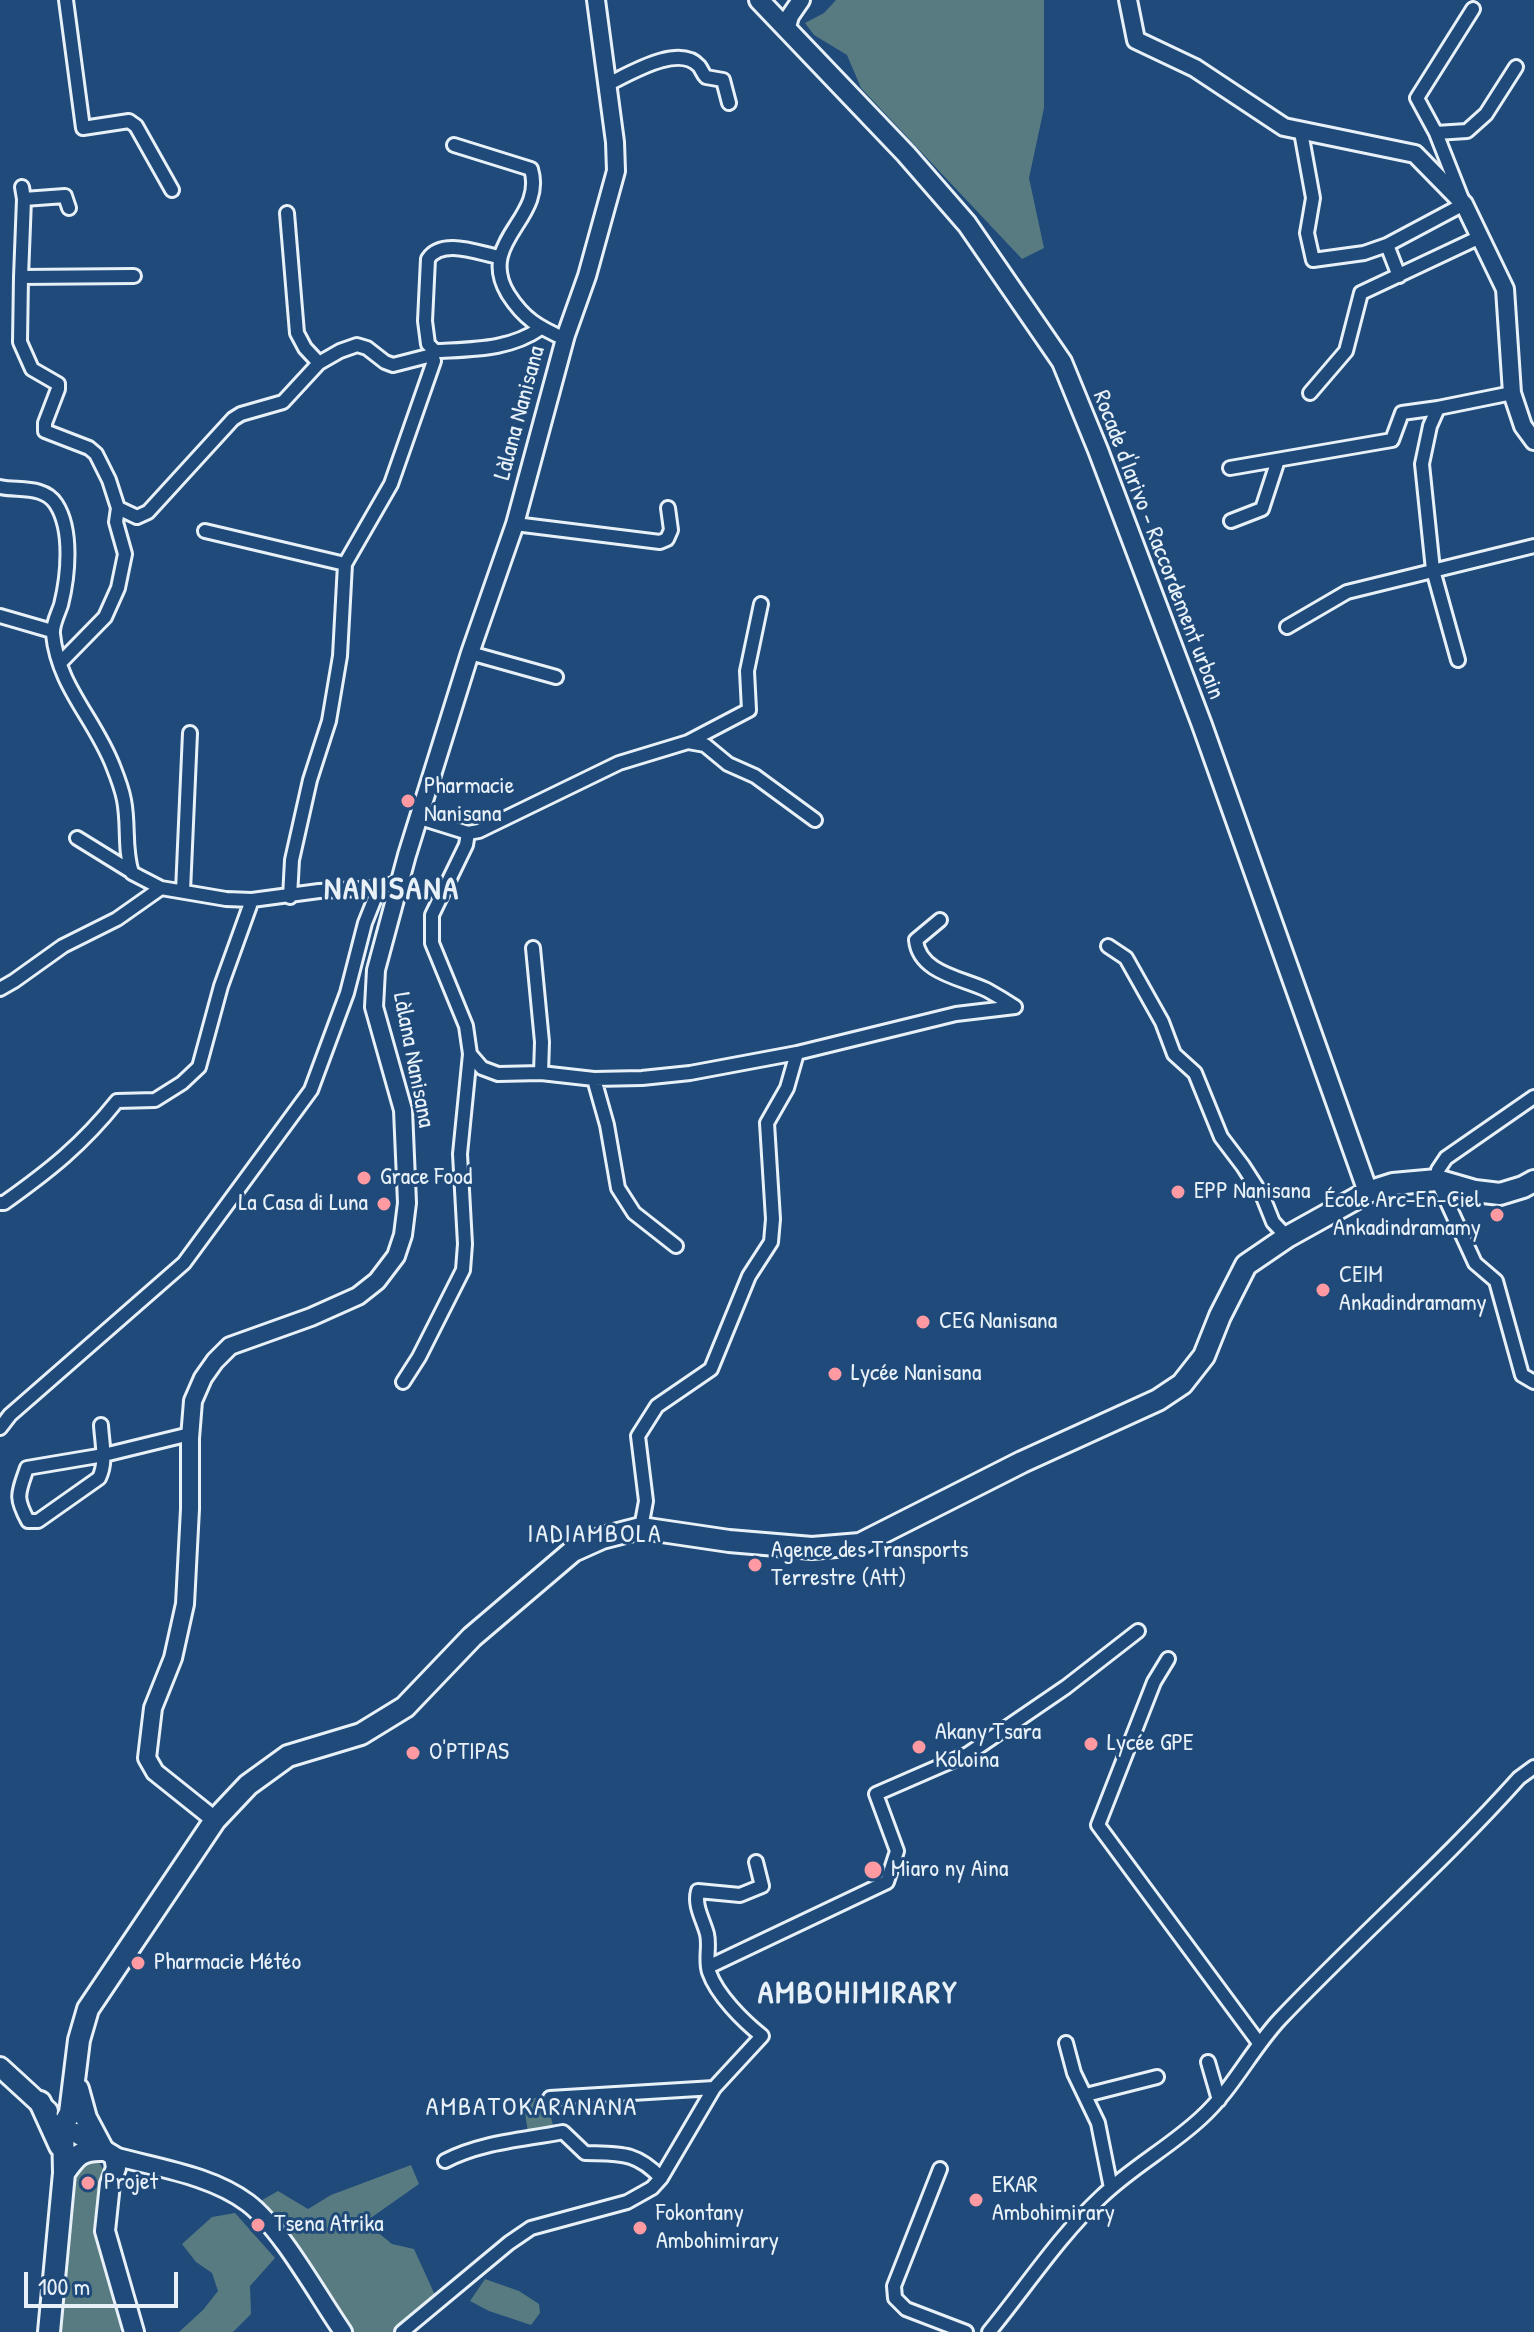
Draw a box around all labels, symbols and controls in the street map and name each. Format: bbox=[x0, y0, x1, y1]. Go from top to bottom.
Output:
street label: Làlana Nanisana bbox=[488, 343, 552, 483]
street label: Rocade d'Iarivo - Raccordement urbain bbox=[1086, 387, 1230, 703]
place label: Pharmacie Nanisana bbox=[424, 773, 514, 829]
marker: Pharmacie Nanisana bbox=[399, 792, 417, 810]
district label: NANISANA bbox=[324, 871, 460, 909]
street label: Làlana Nanisana bbox=[386, 990, 440, 1130]
place label: Grace Food bbox=[380, 1164, 472, 1192]
marker: Grace Food bbox=[355, 1169, 373, 1187]
place label: EPP Nanisana bbox=[1194, 1178, 1311, 1206]
marker: EPP Nanisana bbox=[1169, 1183, 1187, 1201]
place label: École Arc-En-Ciel Ankadindramamy bbox=[1324, 1187, 1481, 1243]
place label: La Casa di Luna bbox=[238, 1190, 368, 1218]
marker: La Casa di Luna bbox=[375, 1195, 393, 1213]
marker: École Arc-En-Ciel Ankadindramamy bbox=[1488, 1206, 1506, 1224]
place label: CEIM Ankadindramamy bbox=[1339, 1262, 1487, 1318]
marker: CEIM Ankadindramamy bbox=[1314, 1281, 1332, 1299]
place label: CEG Nanisana bbox=[939, 1308, 1057, 1336]
marker: CEG Nanisana bbox=[914, 1313, 932, 1331]
place label: Lycée Nanisana bbox=[851, 1360, 981, 1388]
marker: Lycée Nanisana bbox=[826, 1365, 844, 1383]
district label: IADIAMBOLA bbox=[527, 1519, 663, 1551]
place label: Agence des Transports Terrestre (Att) bbox=[771, 1537, 968, 1593]
marker: Agence des Transports Terrestre (Att) bbox=[746, 1556, 764, 1574]
place label: Akany Tsara Koloina bbox=[935, 1719, 1041, 1775]
place label: Lycée GPE bbox=[1107, 1730, 1194, 1758]
marker: Lycée GPE bbox=[1082, 1735, 1100, 1753]
marker: Akany Tsara Koloina bbox=[910, 1738, 928, 1756]
place label: O'PTIPAS bbox=[429, 1739, 509, 1767]
marker: O'PTIPAS bbox=[404, 1744, 422, 1762]
place label: Miaro ny Aina bbox=[891, 1856, 1008, 1884]
marker: Miaro ny Aina bbox=[862, 1859, 884, 1881]
place label: Pharmacie Météo bbox=[154, 1949, 301, 1977]
marker: Pharmacie Météo bbox=[129, 1954, 147, 1972]
district label: AMBOHIMIRARY bbox=[758, 1975, 958, 2013]
district label: AMBATOKARANANA bbox=[426, 2092, 638, 2124]
place label: Projet bbox=[104, 2169, 158, 2197]
place label: EKAR Ambohimirary bbox=[992, 2172, 1115, 2228]
marker: Projet bbox=[79, 2174, 97, 2192]
marker: EKAR Ambohimirary bbox=[967, 2191, 985, 2209]
place label: Fokontany Ambohimirary bbox=[656, 2200, 779, 2256]
place label: Tsena Atrika bbox=[274, 2211, 384, 2239]
marker: Tsena Atrika bbox=[249, 2216, 267, 2234]
marker: Fokontany Ambohimirary bbox=[631, 2219, 649, 2237]
scale bar bbox=[28, 2256, 182, 2306]
text: 100 m bbox=[38, 2270, 90, 2302]

